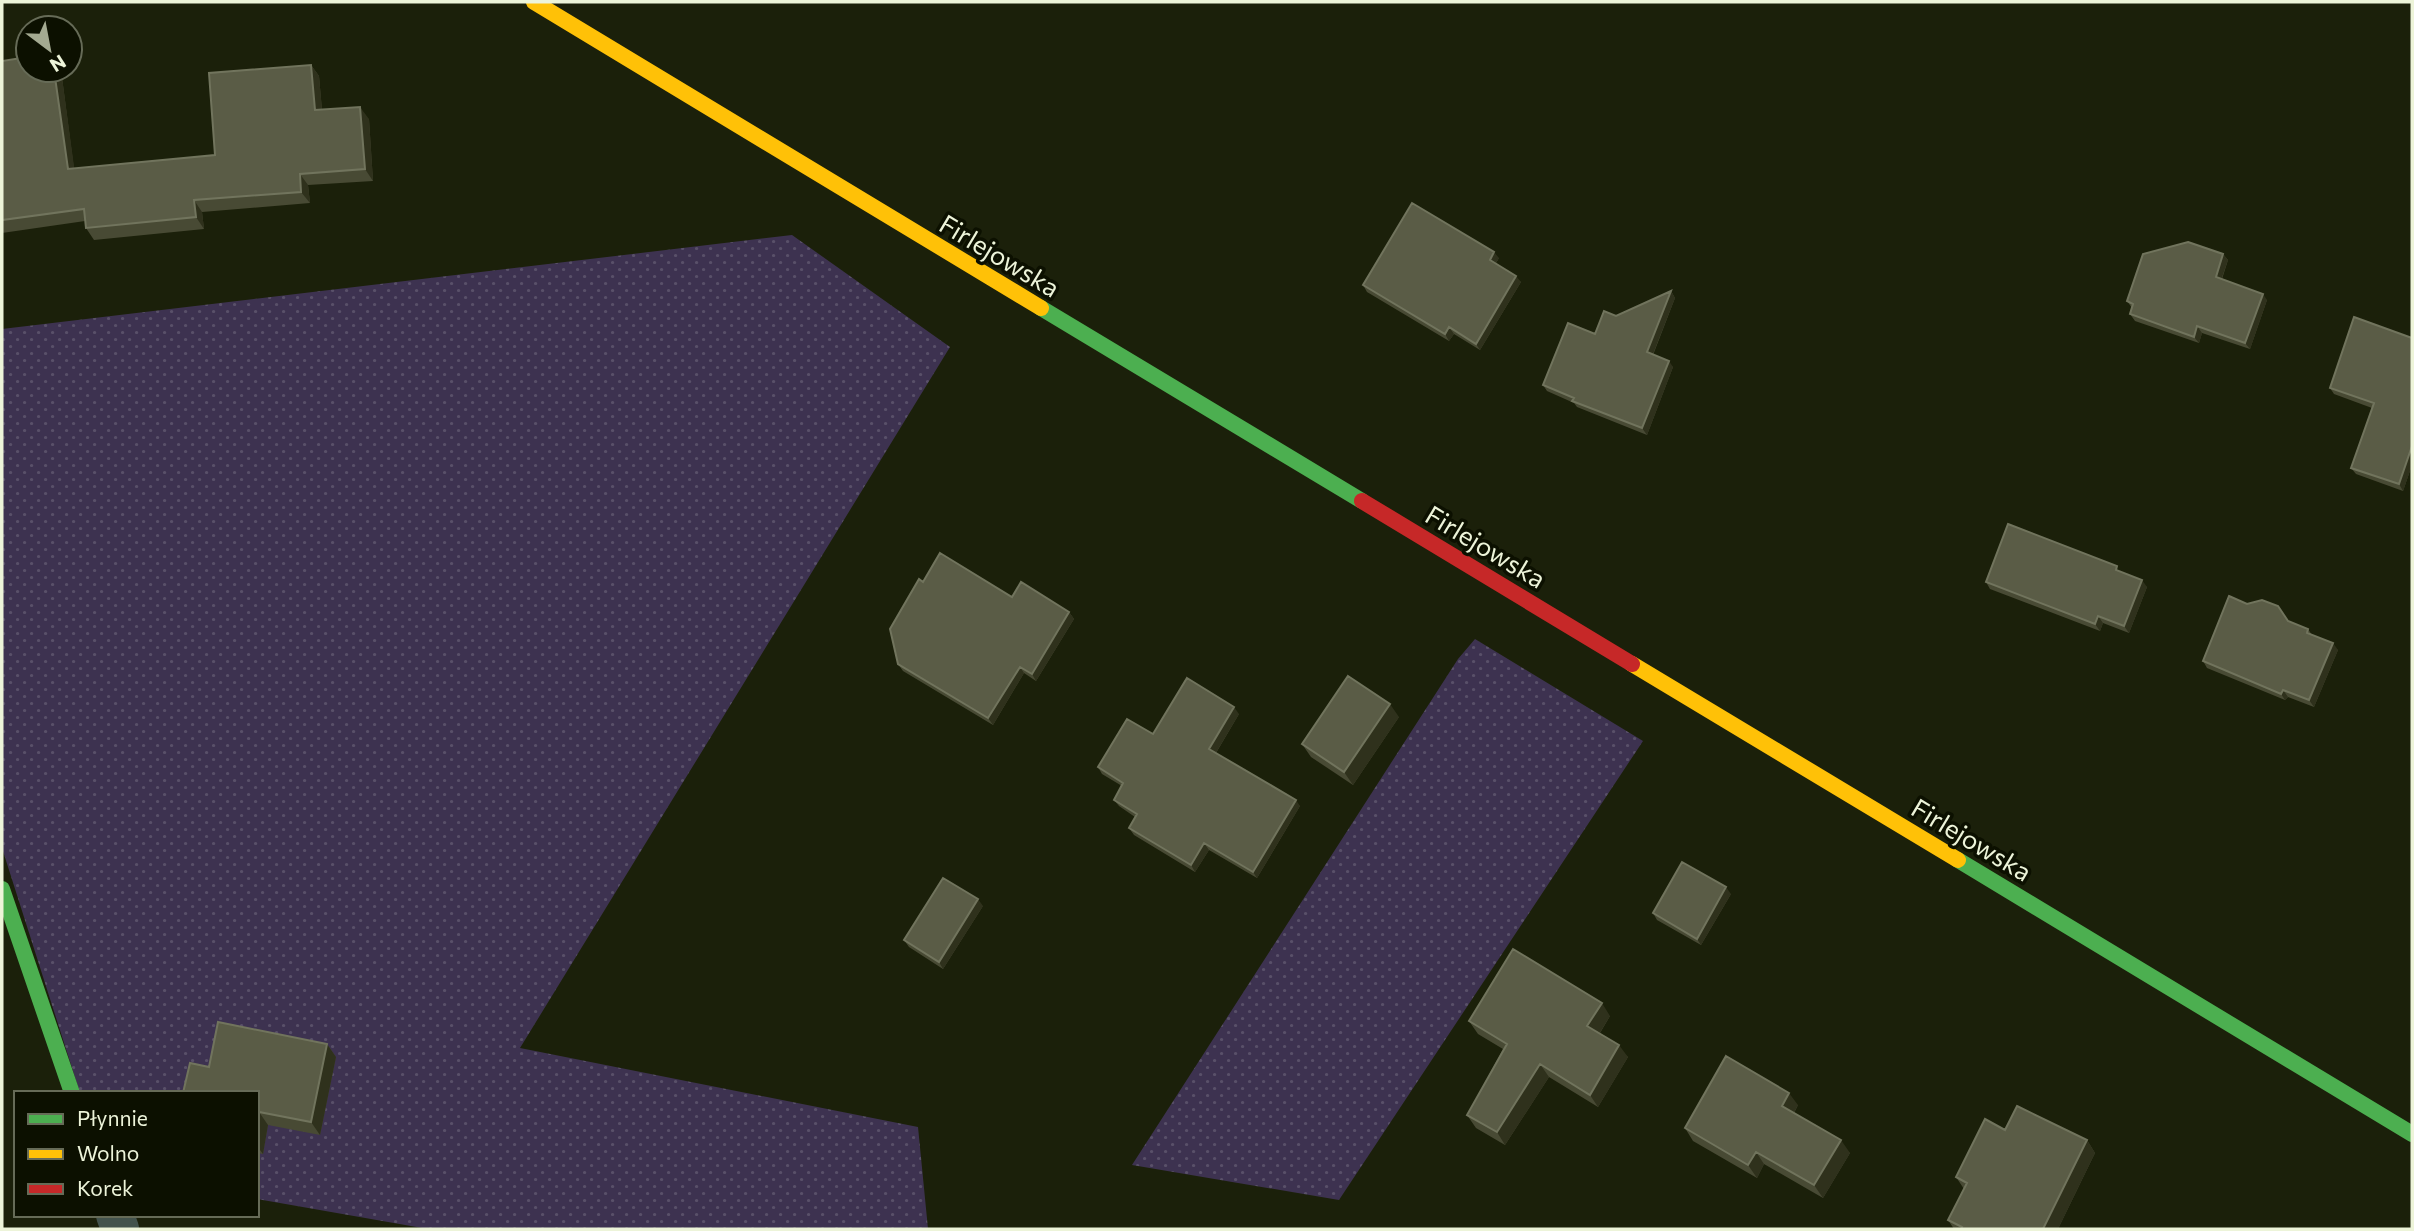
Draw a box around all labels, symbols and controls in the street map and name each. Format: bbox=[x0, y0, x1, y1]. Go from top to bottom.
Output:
north arrow bbox=[14, 14, 84, 84]
text: N bbox=[46, 50, 70, 77]
street label: Firlejowska bbox=[934, 207, 1066, 303]
street label: Firlejowska bbox=[1420, 498, 1552, 594]
street label: Firlejowska bbox=[1906, 791, 2038, 887]
legend bbox=[14, 1091, 259, 1217]
text: Płynnie bbox=[77, 1105, 148, 1130]
text: Wolno bbox=[77, 1140, 139, 1165]
text: Korek bbox=[77, 1175, 133, 1200]

